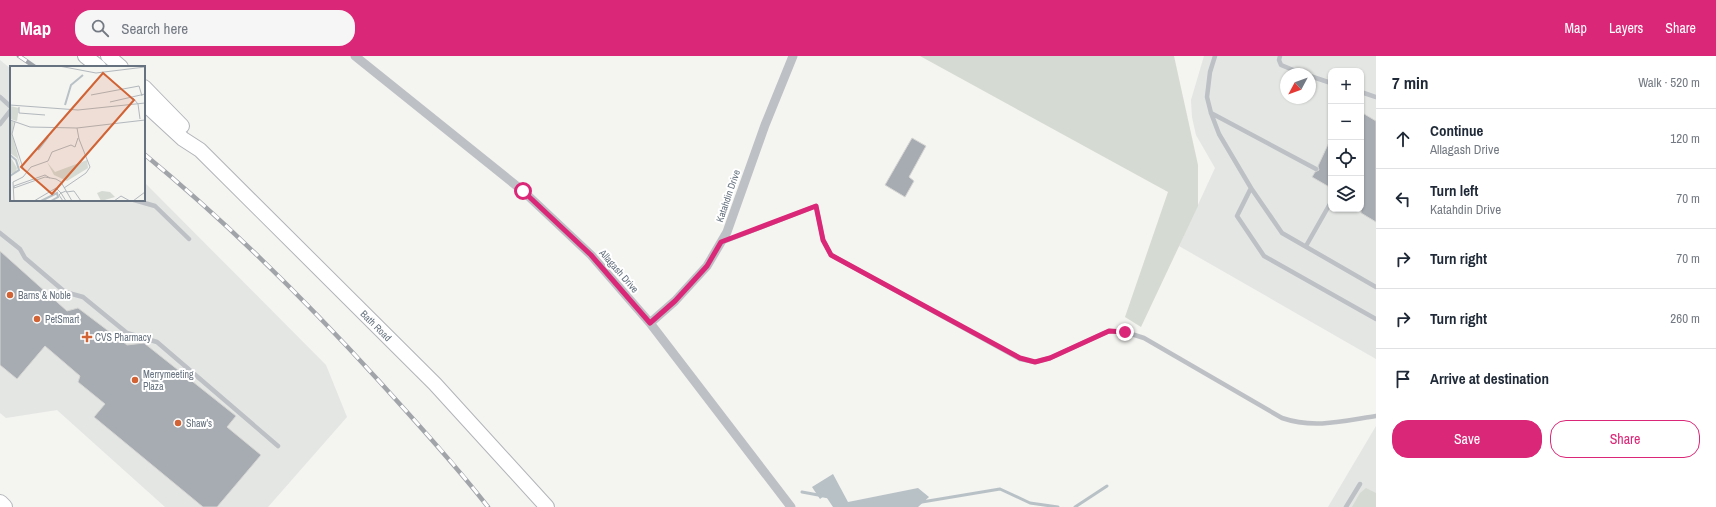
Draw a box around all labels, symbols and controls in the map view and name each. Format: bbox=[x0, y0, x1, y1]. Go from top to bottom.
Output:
search box bbox=[75, 10, 355, 46]
text: Map bbox=[20, 15, 51, 41]
icon: search bbox=[89, 17, 111, 39]
text: Search here bbox=[121, 18, 188, 39]
text: Map bbox=[1565, 19, 1587, 37]
text: Layers bbox=[1609, 19, 1643, 37]
text: Share bbox=[1665, 19, 1696, 37]
inset map bbox=[10, 66, 145, 201]
north arrow bbox=[1280, 68, 1316, 104]
map controls bbox=[1328, 68, 1364, 212]
button: + bbox=[1328, 68, 1364, 104]
text: 7 min bbox=[1392, 71, 1428, 94]
text: Walk · 520 m bbox=[1638, 74, 1700, 91]
button: − bbox=[1328, 104, 1364, 140]
text: Continue bbox=[1430, 120, 1483, 141]
icon: ahead bbox=[1392, 128, 1414, 150]
text: 120 m bbox=[1670, 130, 1700, 147]
button: locate bbox=[1328, 140, 1364, 176]
text: Allagash Drive bbox=[1430, 141, 1499, 158]
street label: Katahdin Drive bbox=[713, 168, 743, 224]
button: layers bbox=[1328, 176, 1364, 212]
text: Turn left bbox=[1430, 180, 1478, 201]
route start bbox=[514, 182, 532, 200]
icon: left bbox=[1392, 188, 1414, 210]
text: 70 m bbox=[1676, 190, 1700, 207]
text: Katahdin Drive bbox=[1430, 201, 1501, 218]
street label: Allagash Drive bbox=[596, 246, 642, 296]
icon: right bbox=[1392, 248, 1414, 270]
text: Turn right bbox=[1430, 248, 1487, 269]
text: 70 m bbox=[1676, 250, 1700, 267]
place label: Barns & Noble bbox=[18, 289, 71, 302]
marker: Barns & Noble bbox=[5, 290, 15, 300]
street label: Bath Road bbox=[358, 307, 395, 344]
icon: right bbox=[1392, 308, 1414, 330]
text: Turn right bbox=[1430, 308, 1487, 329]
text: 260 m bbox=[1670, 310, 1700, 327]
place label: PetSmart bbox=[45, 313, 80, 326]
marker: PetSmart bbox=[32, 314, 42, 324]
route end bbox=[1116, 323, 1134, 341]
place label: CVS Pharmacy bbox=[95, 331, 152, 344]
marker: CVS Pharmacy bbox=[82, 332, 92, 342]
place label: Merrymeeting Plaza bbox=[143, 368, 194, 393]
icon: arrive bbox=[1392, 368, 1414, 390]
text: Arrive at destination bbox=[1430, 368, 1549, 389]
marker: Merrymeeting Plaza bbox=[130, 375, 140, 385]
place label: Shaw's bbox=[186, 417, 212, 430]
marker: Shaw's bbox=[173, 418, 183, 428]
button: Save bbox=[1392, 420, 1542, 458]
button: Share bbox=[1550, 420, 1700, 458]

